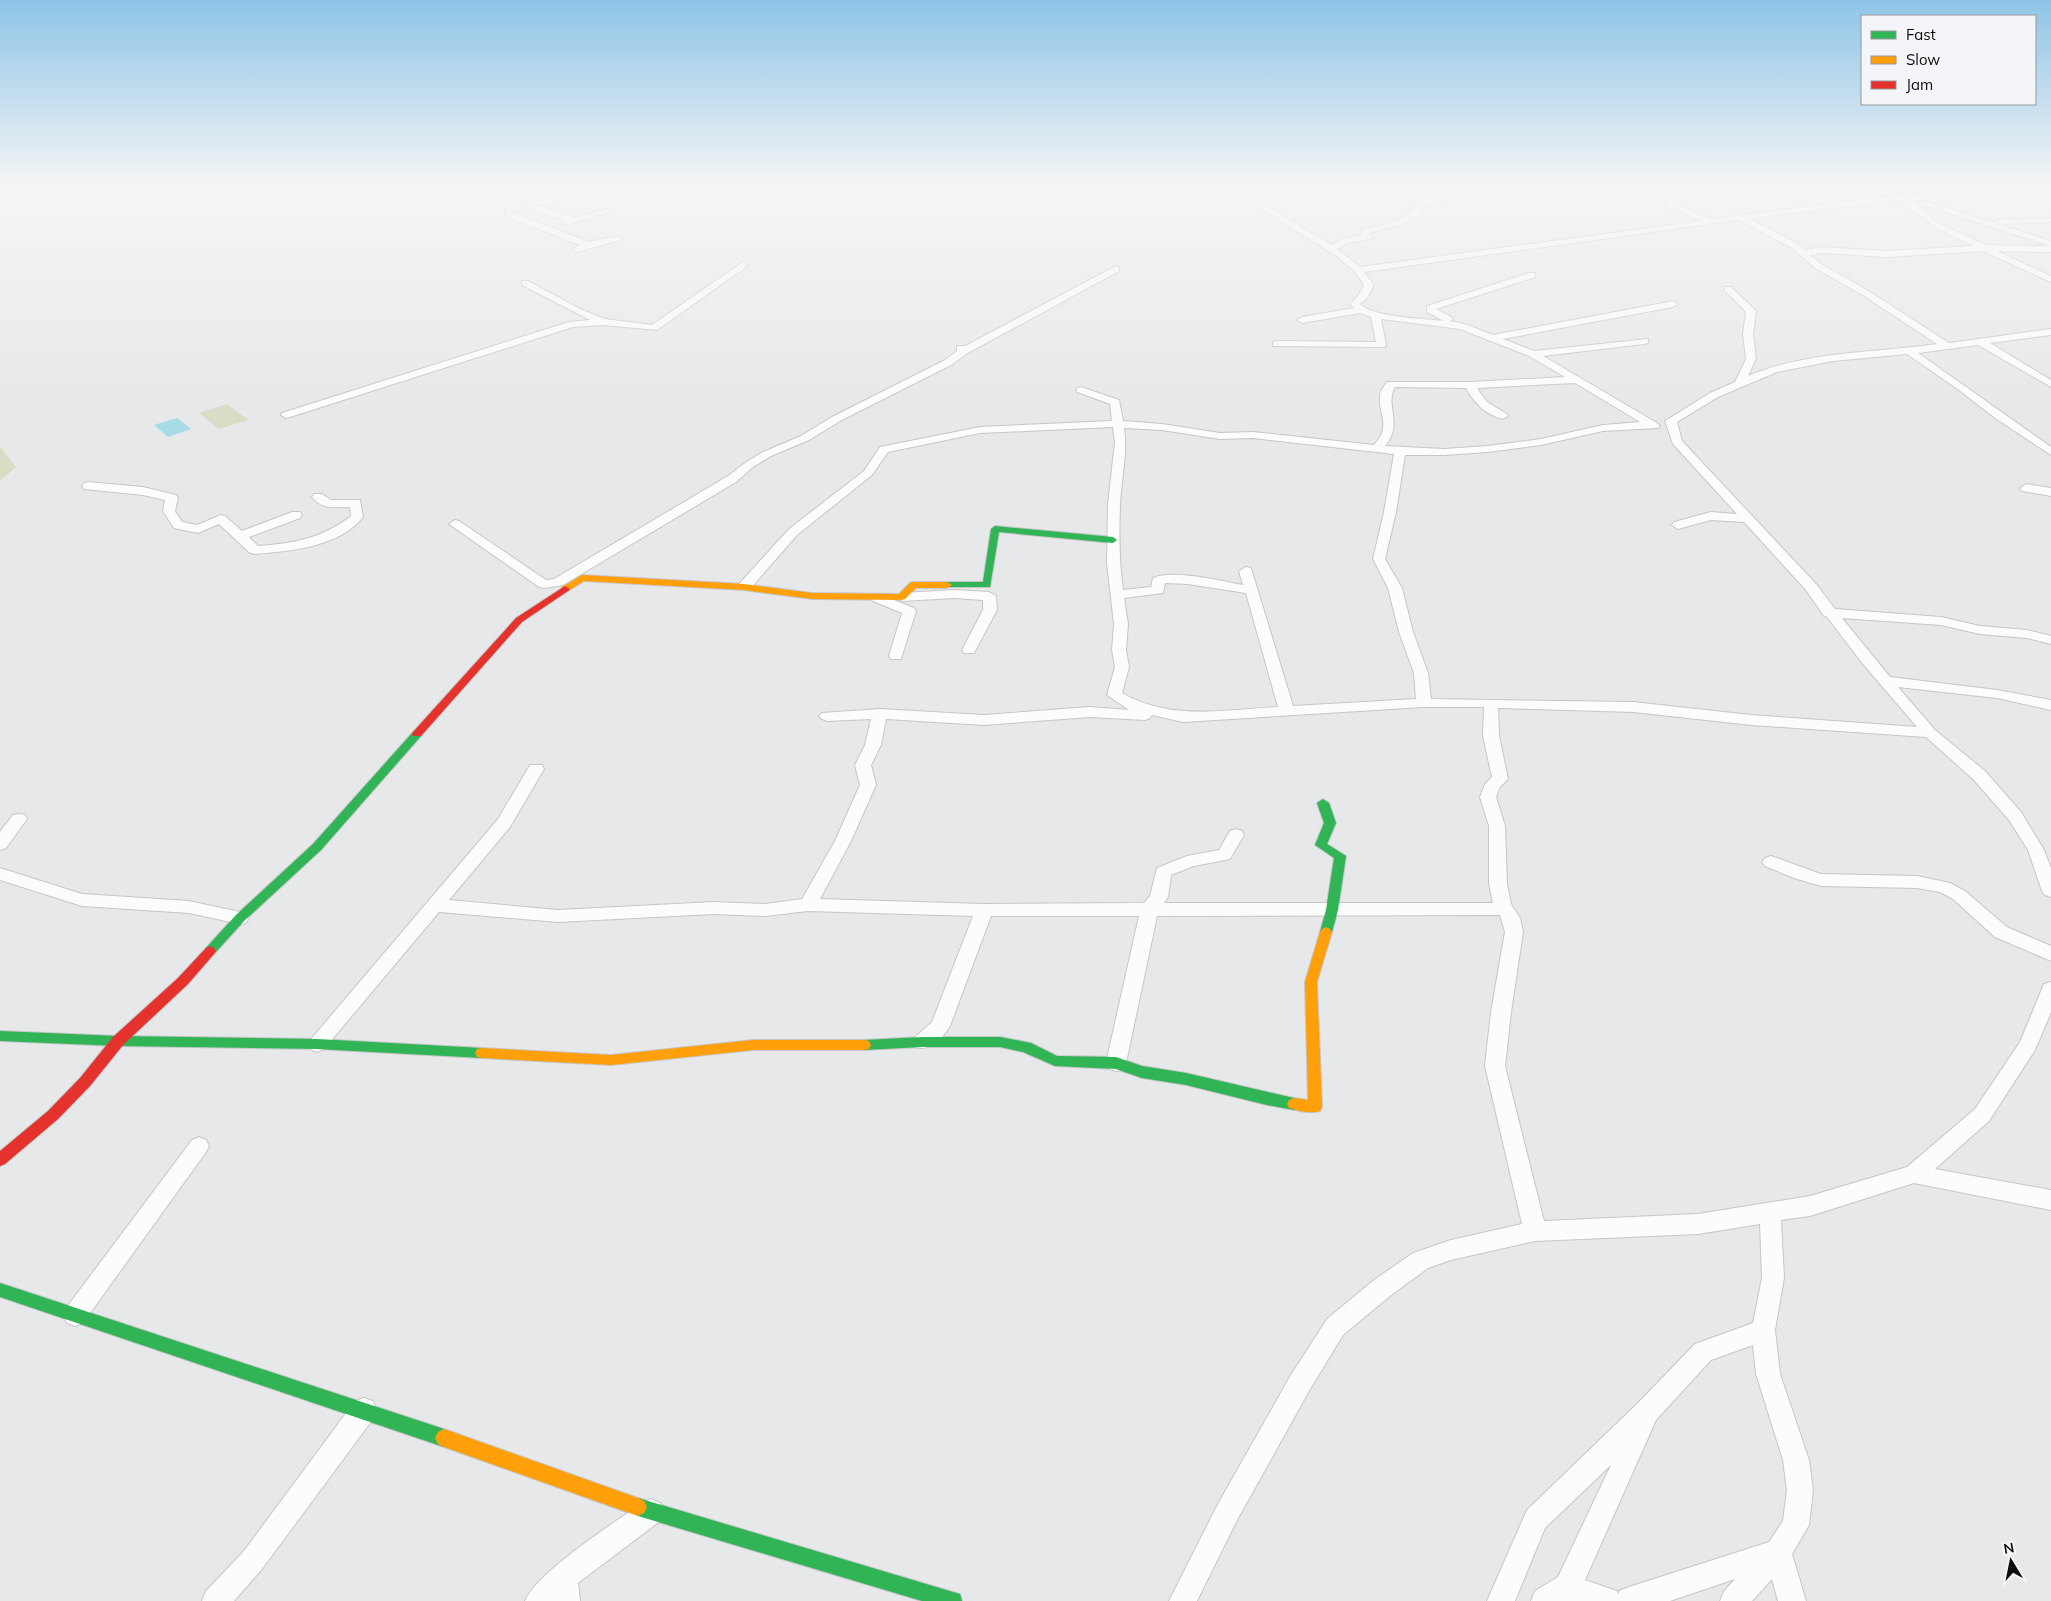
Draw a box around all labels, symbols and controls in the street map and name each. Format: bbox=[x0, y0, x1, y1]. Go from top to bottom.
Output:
legend bbox=[1861, 15, 2036, 105]
text: Fast bbox=[1906, 25, 1936, 44]
text: Slow bbox=[1906, 50, 1940, 69]
text: Jam bbox=[1906, 75, 1933, 94]
north arrow bbox=[1986, 1536, 2036, 1586]
text: N bbox=[2002, 1538, 2016, 1558]

